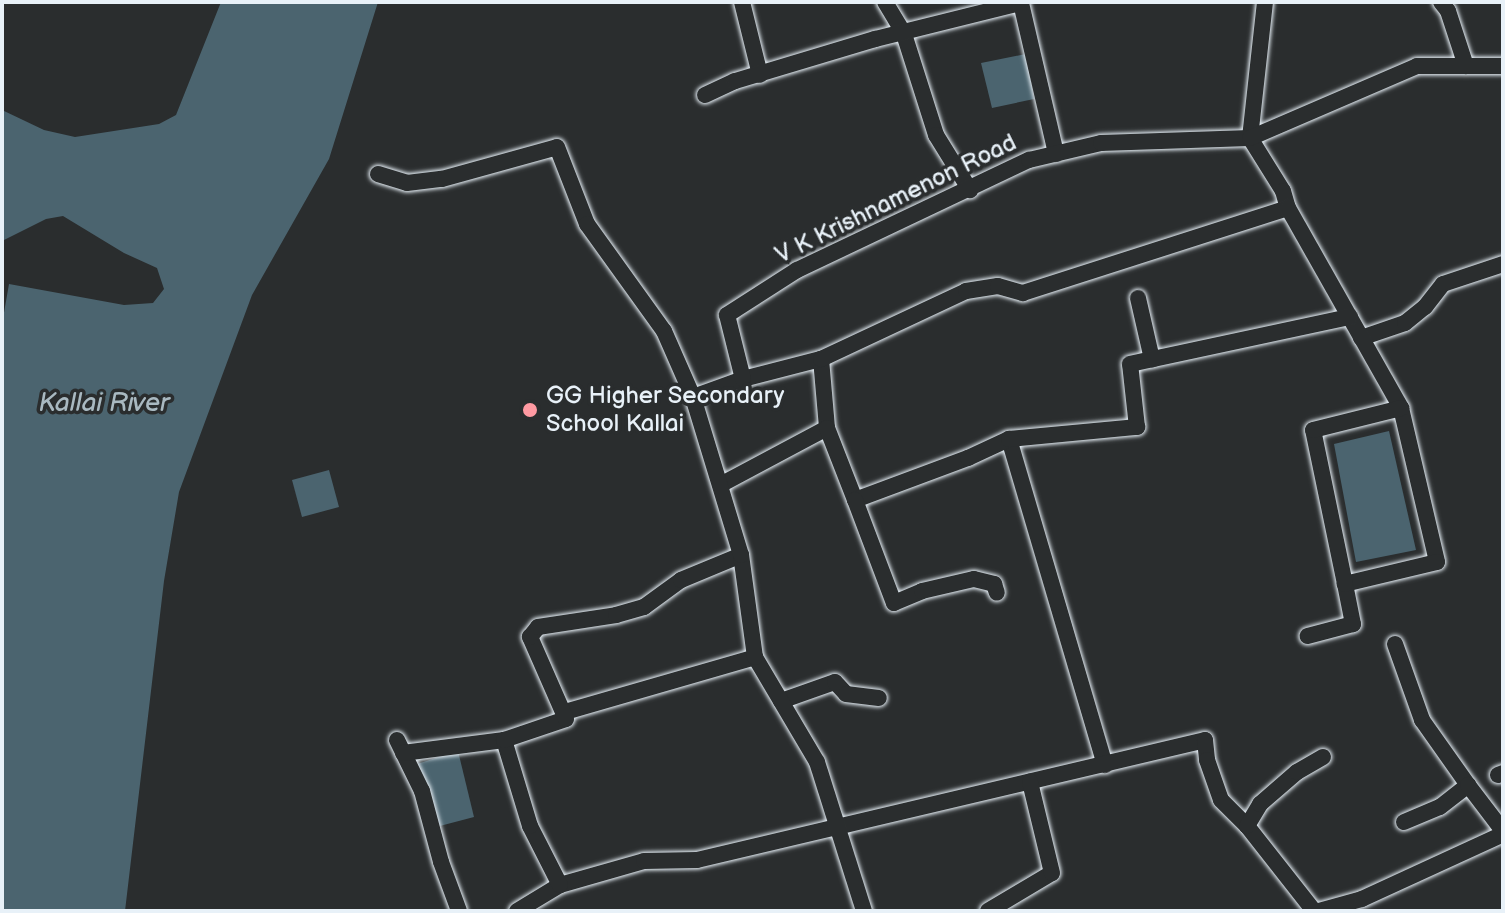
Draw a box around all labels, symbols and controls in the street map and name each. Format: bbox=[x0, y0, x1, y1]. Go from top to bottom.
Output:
street label: V K Krishnamenon Road bbox=[771, 128, 1021, 270]
place label: GG Higher Secondary School Kallai bbox=[546, 382, 785, 438]
water label: Kallai River bbox=[39, 388, 169, 420]
marker: GG Higher Secondary School Kallai bbox=[521, 401, 539, 419]

